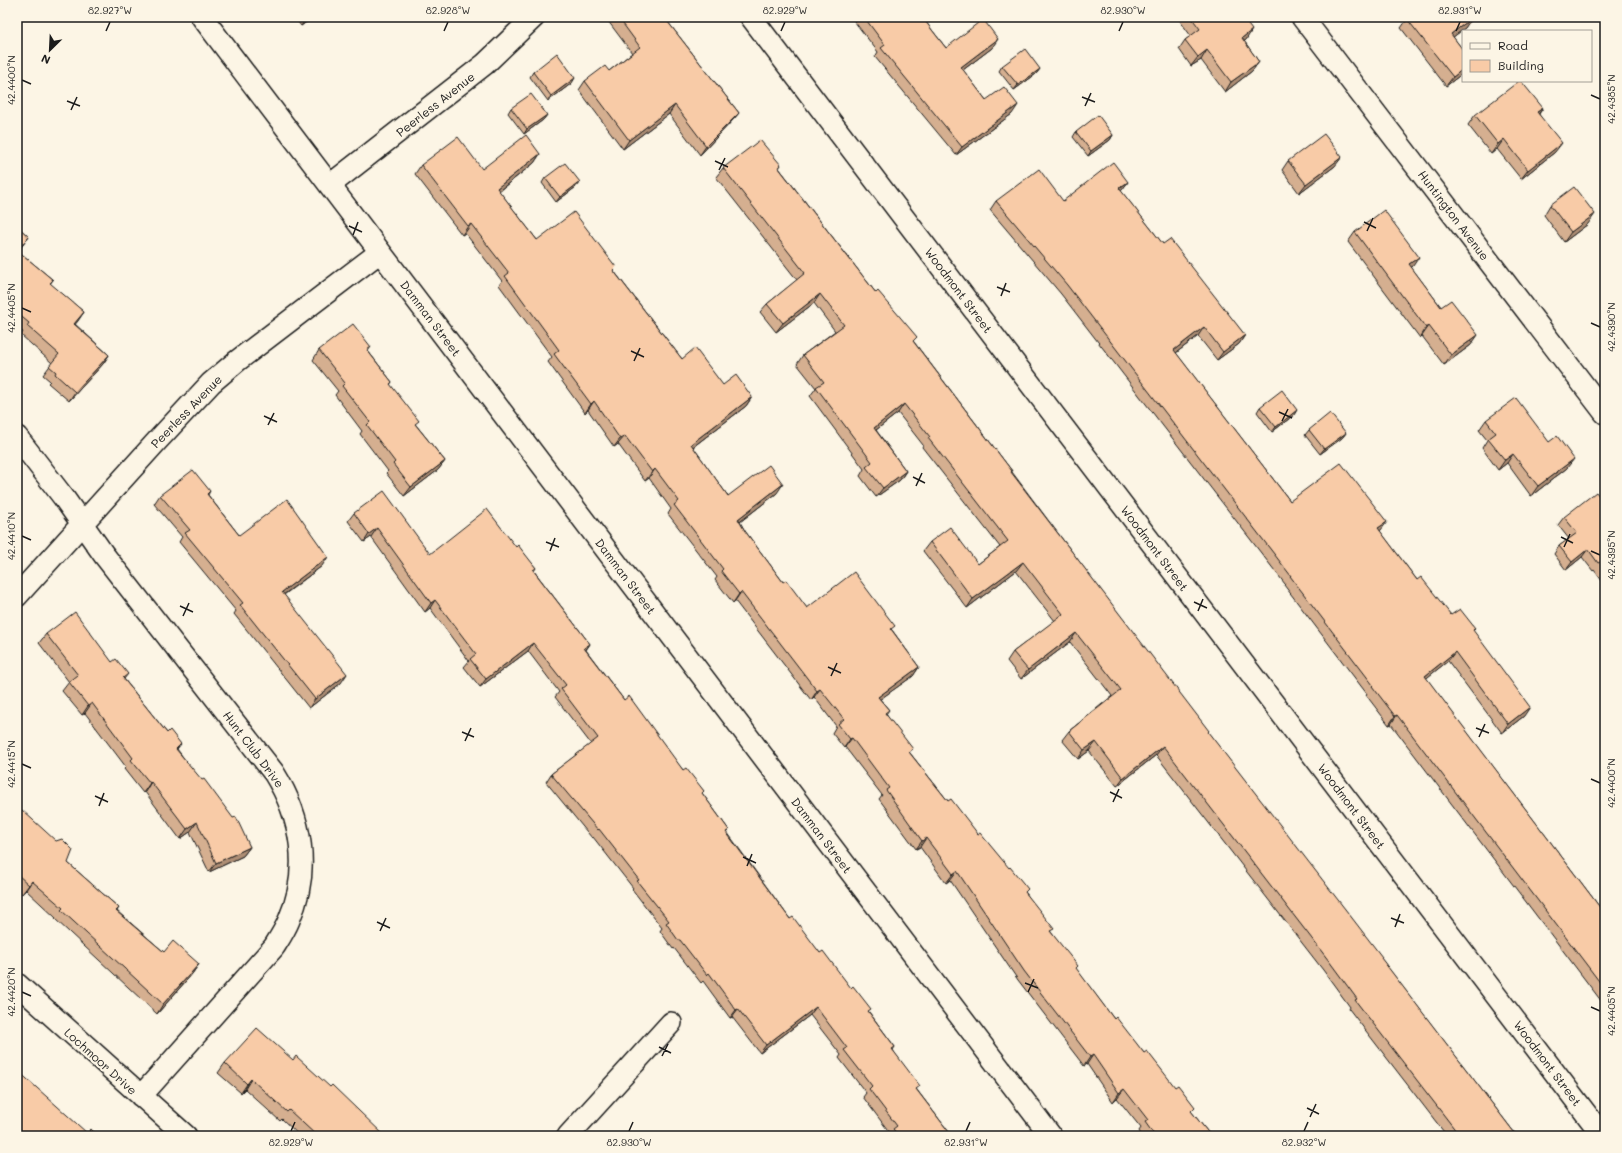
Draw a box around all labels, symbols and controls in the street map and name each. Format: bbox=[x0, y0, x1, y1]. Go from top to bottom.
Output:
text: 82.927°W bbox=[88, 3, 132, 17]
text: 82.928°W bbox=[426, 3, 471, 17]
text: 82.929°W bbox=[763, 3, 808, 17]
text: 82.930°W bbox=[1100, 3, 1146, 17]
text: 82.931°W bbox=[1438, 3, 1482, 17]
north arrow bbox=[30, 30, 70, 70]
legend bbox=[1462, 30, 1592, 82]
text: Road bbox=[1498, 37, 1528, 53]
text: N bbox=[39, 51, 53, 68]
text: 42.4400°N bbox=[4, 55, 18, 105]
text: Building bbox=[1498, 57, 1544, 73]
street label: Peerless Avenue bbox=[392, 68, 478, 140]
text: 42.4385°N bbox=[1604, 74, 1618, 124]
street label: Huntington Avenue bbox=[1415, 167, 1493, 263]
street label: Woodmont Street bbox=[922, 244, 996, 336]
street label: Damman Street bbox=[397, 277, 465, 359]
text: 42.4405°N bbox=[4, 283, 18, 333]
text: 42.4390°N bbox=[1604, 302, 1618, 352]
street label: Peerless Avenue bbox=[147, 371, 225, 451]
street label: Woodmont Street bbox=[1118, 502, 1192, 594]
text: 42.4410°N bbox=[4, 512, 18, 560]
text: 42.4395°N bbox=[1604, 530, 1618, 580]
street label: Damman Street bbox=[592, 535, 660, 617]
street label: Hunt Club Drive bbox=[220, 707, 288, 791]
text: 42.4415°N bbox=[4, 740, 18, 788]
text: 42.4400°N bbox=[1604, 758, 1618, 808]
street label: Woodmont Street bbox=[1315, 760, 1389, 852]
street label: Damman Street bbox=[788, 794, 856, 876]
text: 42.4420°N bbox=[4, 967, 18, 1017]
text: 42.4405°N bbox=[1604, 986, 1618, 1036]
street label: Woodmont Street bbox=[1511, 1017, 1585, 1109]
street label: Lochmoor Drive bbox=[61, 1024, 141, 1098]
text: 82.929°W bbox=[269, 1135, 314, 1149]
text: 82.930°W bbox=[606, 1135, 652, 1149]
text: 82.931°W bbox=[944, 1135, 988, 1149]
text: 82.932°W bbox=[1282, 1135, 1326, 1149]

